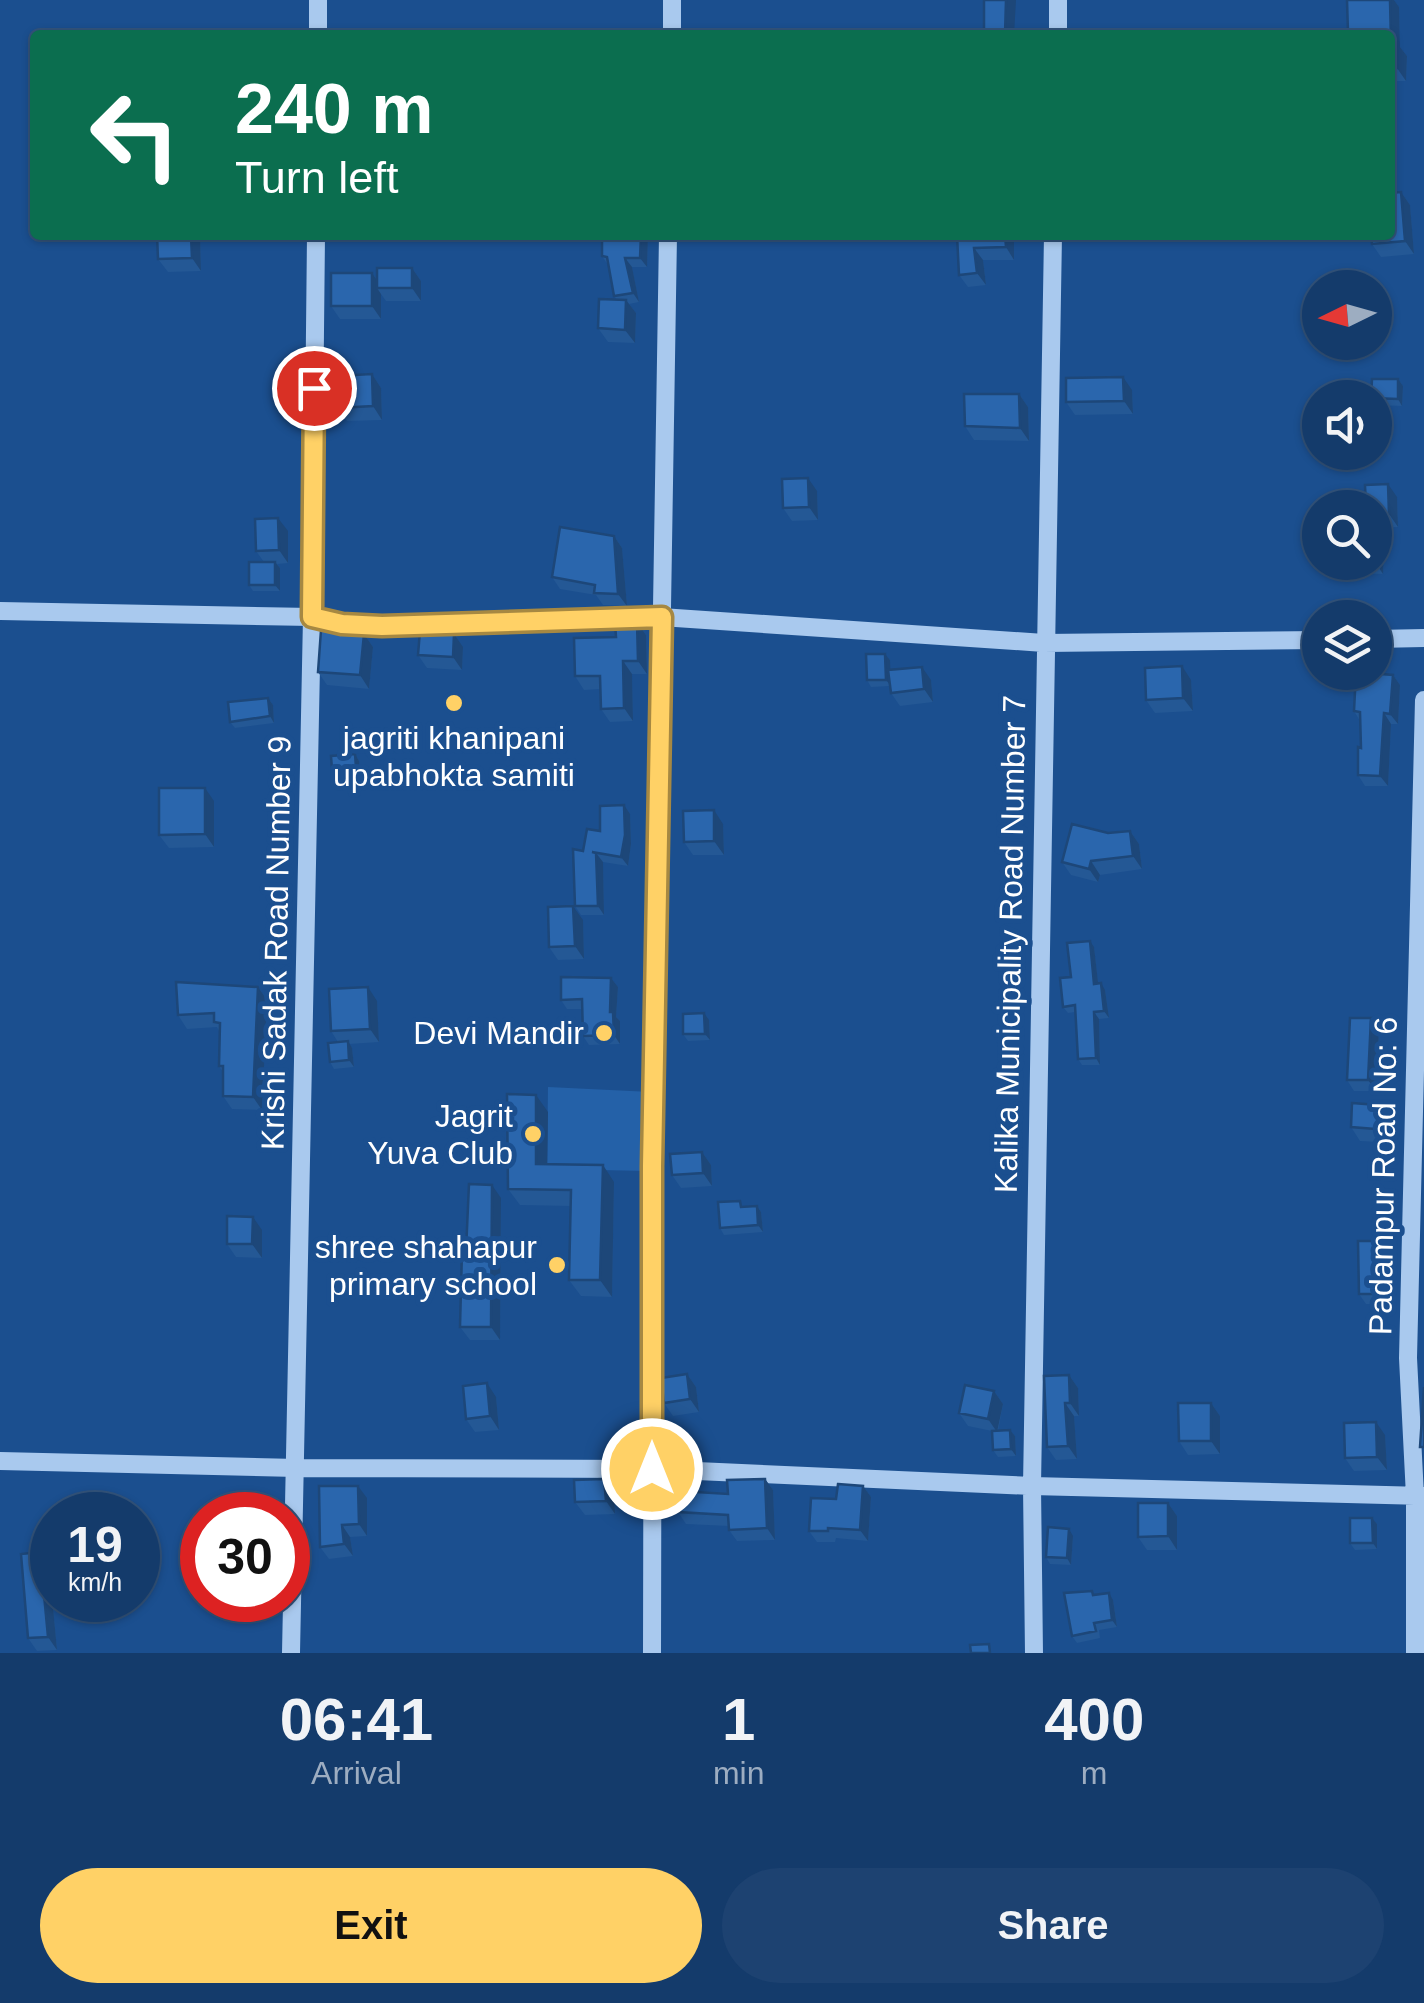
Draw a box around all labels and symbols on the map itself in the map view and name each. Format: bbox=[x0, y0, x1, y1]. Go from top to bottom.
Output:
north arrow bbox=[1302, 270, 1392, 360]
pin bbox=[272, 346, 357, 431]
marker: jagriti khanipani upabhokta samiti bbox=[443, 692, 465, 714]
street label: Kalika Municipality Road Number 7 bbox=[988, 695, 1032, 1193]
place label: jagriti khanipani upabhokta samiti bbox=[333, 720, 575, 793]
street label: Krishi Sadak Road Number 9 bbox=[254, 736, 298, 1150]
place label: Devi Mandir bbox=[413, 1015, 584, 1051]
street label: Padampur Road No: 6 bbox=[1362, 1017, 1404, 1335]
marker: Devi Mandir bbox=[593, 1022, 615, 1044]
place label: Jagrit Yuva Club bbox=[367, 1098, 513, 1171]
marker: Jagrit Yuva Club bbox=[522, 1123, 544, 1145]
place label: shree shahapur primary school bbox=[315, 1229, 537, 1302]
marker: shree shahapur primary school bbox=[546, 1254, 568, 1276]
position arrow bbox=[600, 1417, 704, 1521]
speed limit sign: 30 bbox=[180, 1492, 310, 1622]

